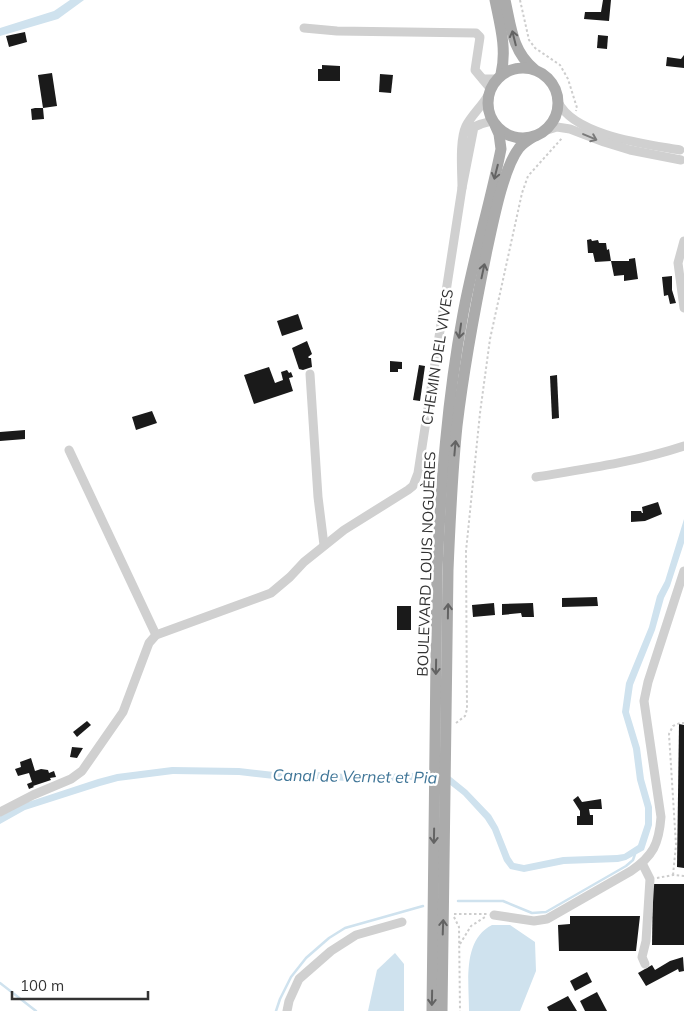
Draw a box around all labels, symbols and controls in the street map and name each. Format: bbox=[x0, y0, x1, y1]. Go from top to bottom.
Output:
one-way arrow bbox=[509, 31, 518, 47]
one-way arrow bbox=[582, 132, 597, 142]
one-way arrow bbox=[491, 164, 500, 180]
one-way arrow bbox=[479, 263, 488, 279]
street label: CHEMIN DEL VIVES bbox=[417, 288, 457, 426]
one-way arrow bbox=[455, 322, 465, 338]
one-way arrow bbox=[451, 441, 460, 457]
street label: BOULEVARD LOUIS NOGUÈRES bbox=[413, 451, 439, 677]
one-way arrow bbox=[443, 603, 453, 619]
one-way arrow bbox=[431, 658, 441, 675]
water label: Canal de Vernet et Pia bbox=[273, 765, 438, 787]
one-way arrow bbox=[429, 827, 439, 843]
one-way arrow bbox=[438, 920, 448, 936]
scale bar bbox=[12, 968, 149, 1000]
text: 100 m bbox=[20, 976, 64, 995]
one-way arrow bbox=[427, 990, 437, 1006]

